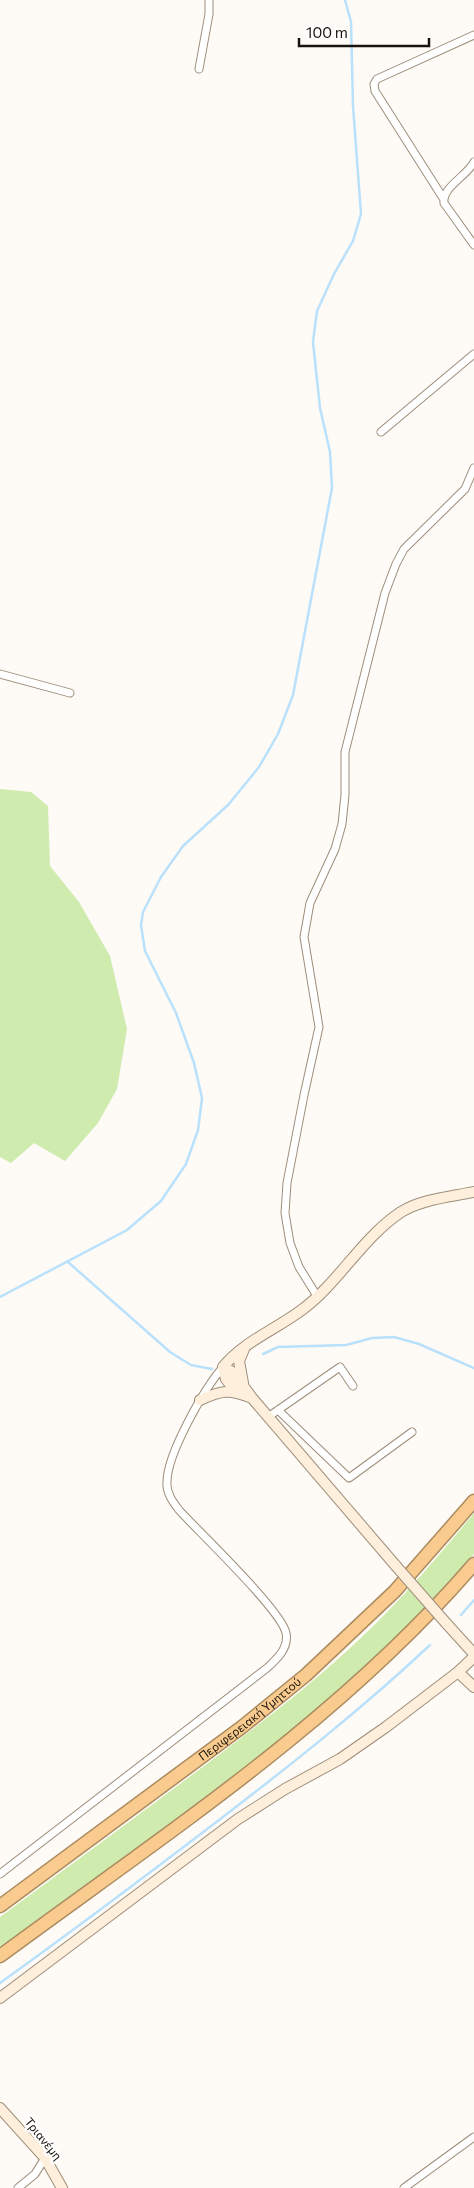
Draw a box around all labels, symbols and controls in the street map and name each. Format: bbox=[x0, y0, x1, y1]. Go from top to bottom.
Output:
scale bar bbox=[299, 15, 429, 47]
text: 100 m bbox=[306, 23, 348, 41]
street label: Περιφερειακή Υμηττού bbox=[195, 1674, 304, 1763]
street label: Τριανέμη bbox=[22, 2114, 65, 2162]

